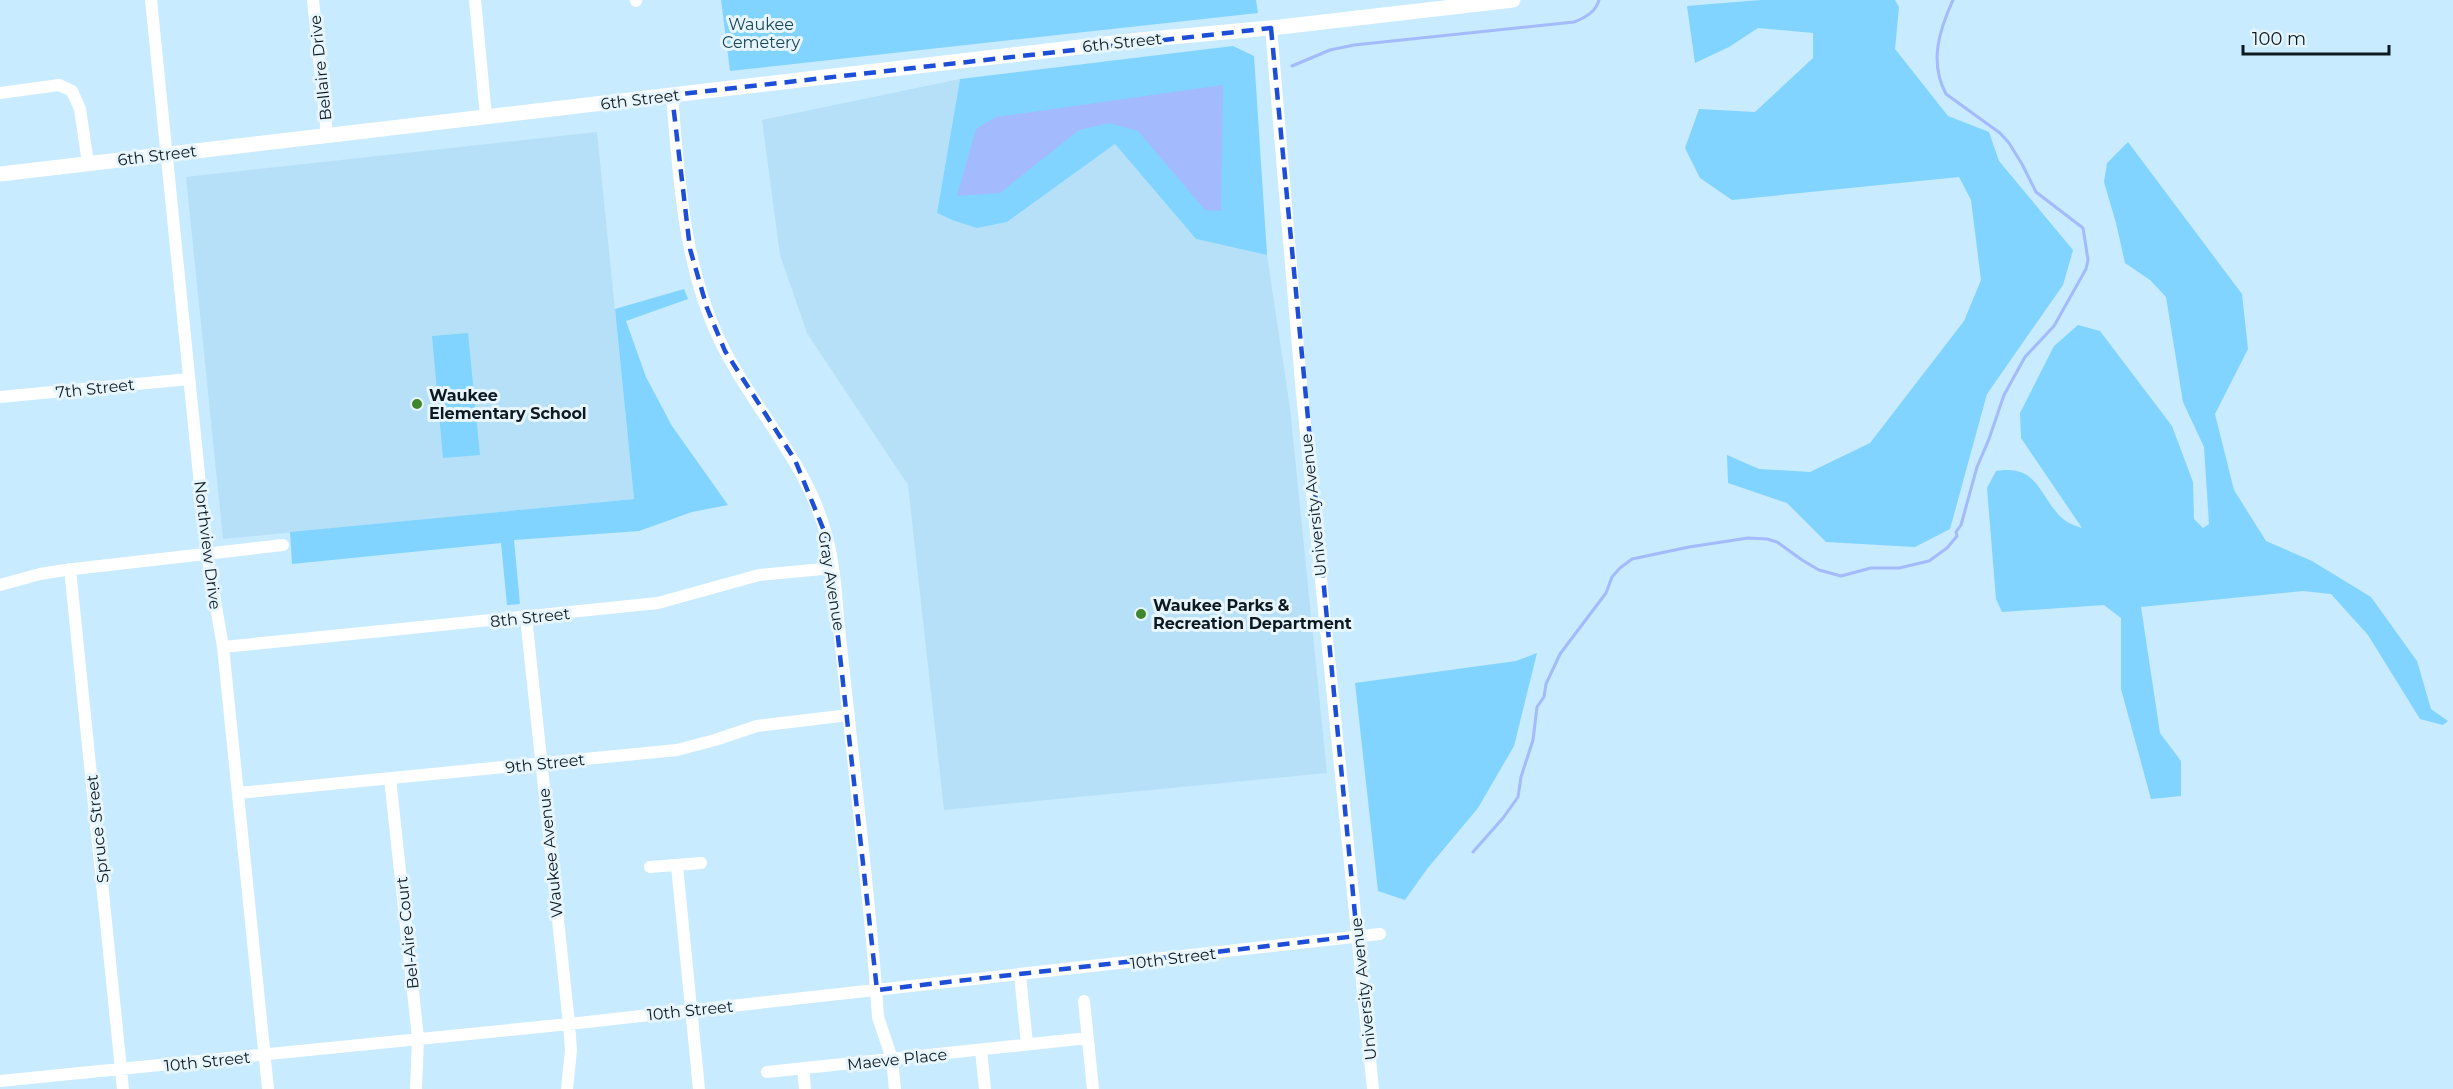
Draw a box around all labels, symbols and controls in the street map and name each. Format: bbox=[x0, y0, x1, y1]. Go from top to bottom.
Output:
street label: Bellaire Drive bbox=[306, 14, 335, 122]
park label: Waukee Cemetery bbox=[722, 15, 800, 52]
scale bar bbox=[2243, 18, 2388, 56]
text: 100 m bbox=[2252, 28, 2306, 50]
street label: 6th Street bbox=[1081, 29, 1163, 56]
street label: 6th Street bbox=[599, 85, 681, 114]
street label: 6th Street bbox=[116, 141, 198, 170]
street label: 7th Street bbox=[55, 375, 136, 402]
place label: Waukee Elementary School bbox=[429, 386, 587, 423]
marker: Waukee Elementary School bbox=[410, 397, 424, 411]
street label: University Avenue bbox=[1297, 433, 1330, 577]
street label: Northview Drive bbox=[190, 480, 225, 610]
street label: Gray Avenue bbox=[814, 530, 849, 632]
place label: Waukee Parks & Recreation Department bbox=[1153, 596, 1352, 633]
street label: 8th Street bbox=[489, 604, 571, 631]
marker: Waukee Parks & Recreation Department bbox=[1134, 607, 1148, 621]
street label: 9th Street bbox=[504, 750, 586, 777]
street label: Spruce Street bbox=[82, 773, 113, 884]
street label: Waukee Avenue bbox=[534, 787, 567, 919]
street label: Bel-Aire Court bbox=[392, 875, 423, 990]
street label: University Avenue bbox=[1347, 917, 1380, 1061]
street label: 10th Street bbox=[1129, 944, 1218, 973]
street label: 10th Street bbox=[646, 996, 735, 1024]
street label: Maeve Place bbox=[846, 1045, 948, 1074]
street label: 10th Street bbox=[163, 1047, 252, 1075]

